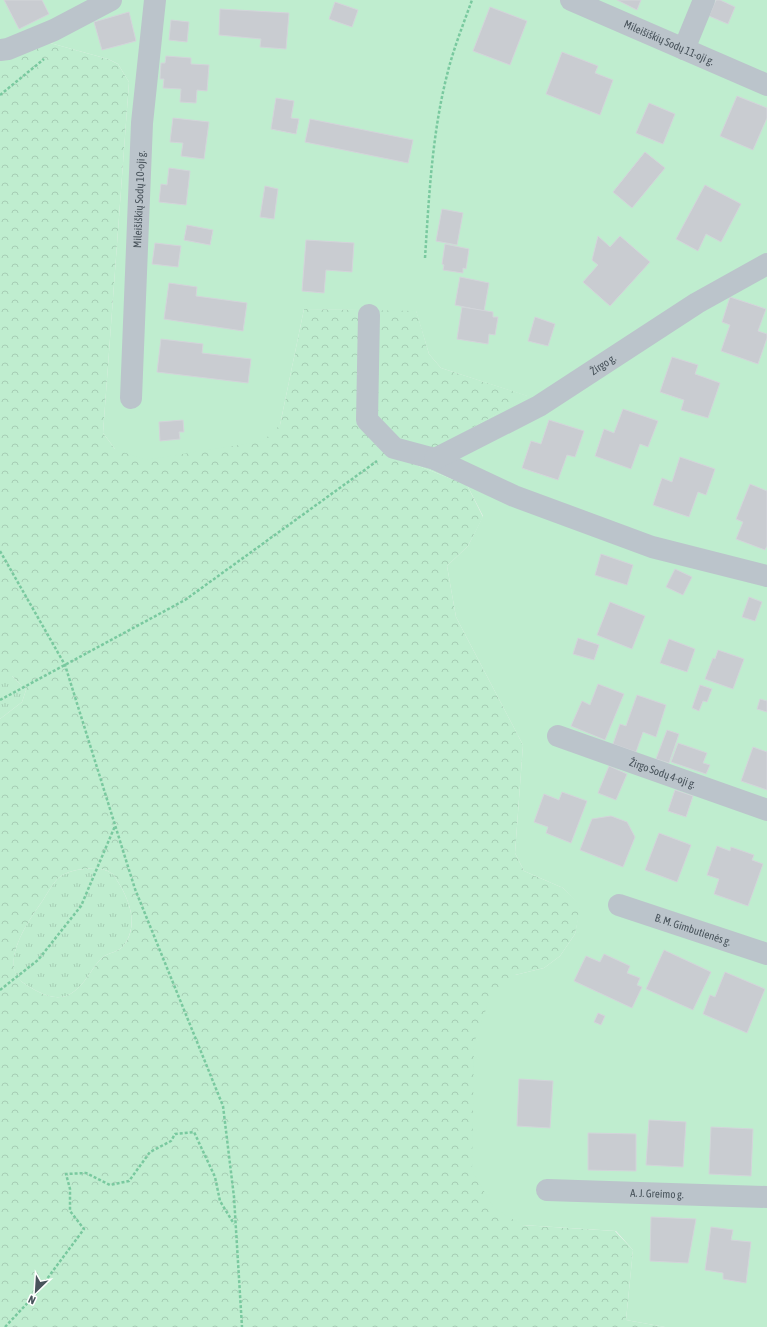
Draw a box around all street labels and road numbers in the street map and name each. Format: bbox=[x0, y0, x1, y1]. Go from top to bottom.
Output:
street label: Mileišiškių Sodų 11-oji g. bbox=[622, 18, 716, 67]
street label: Mileišiškių Sodų 10-oji g. bbox=[131, 150, 147, 248]
street label: Žirgo g. bbox=[588, 352, 618, 377]
street label: Žirgo Sodų 4-oji g. bbox=[628, 756, 698, 790]
street label: B. M. Gimbutienės g. bbox=[653, 911, 733, 948]
street label: A. J. Greimo g. bbox=[630, 1187, 684, 1200]

